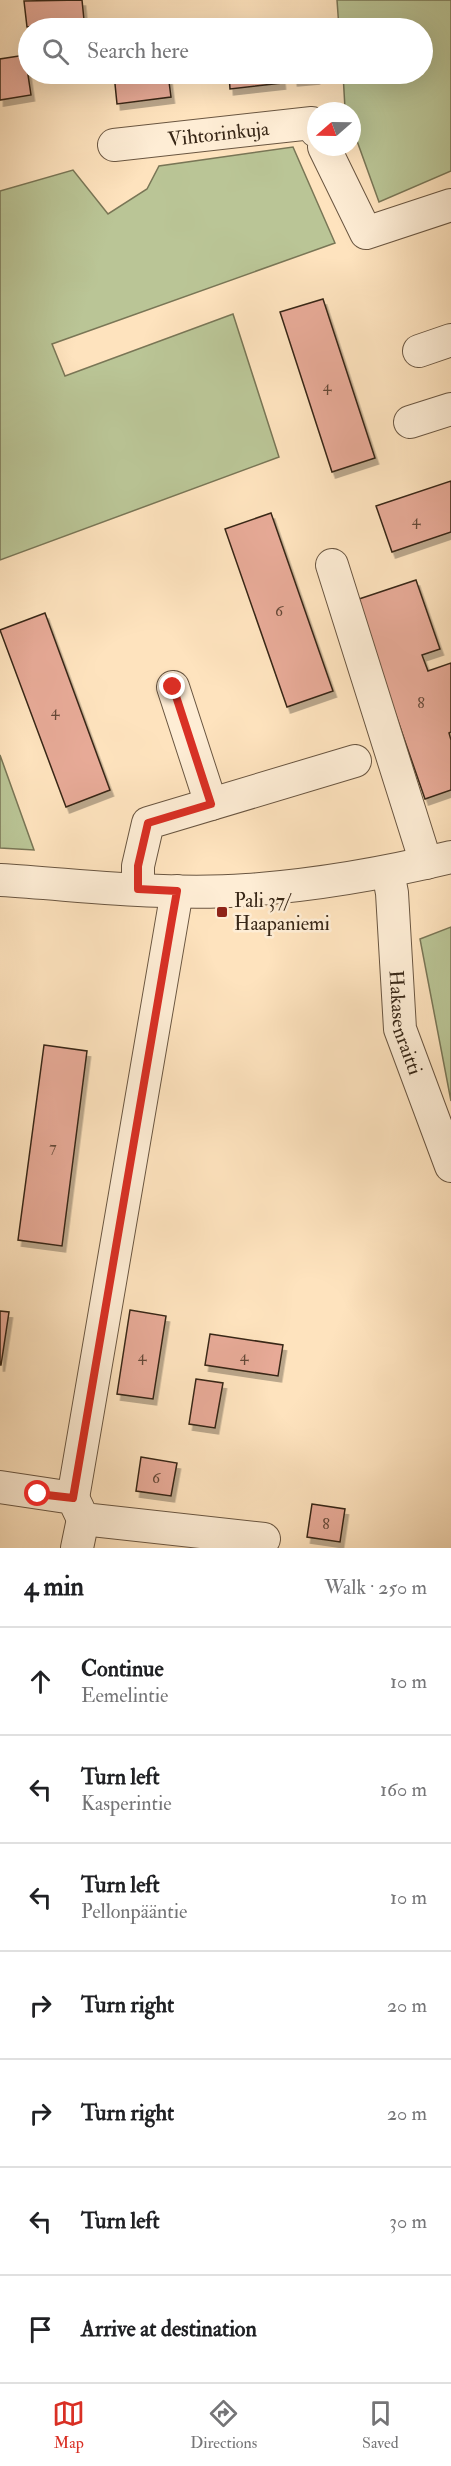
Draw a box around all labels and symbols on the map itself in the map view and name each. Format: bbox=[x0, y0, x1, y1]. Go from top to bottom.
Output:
north arrow bbox=[307, 102, 361, 156]
street label: Vihtorinkuja bbox=[167, 116, 271, 152]
house number: 4 bbox=[323, 376, 333, 396]
house number: 4 bbox=[412, 510, 422, 530]
house number: 6 bbox=[275, 601, 284, 621]
route end bbox=[159, 673, 185, 699]
house number: 8 bbox=[417, 693, 425, 713]
house number: 4 bbox=[51, 701, 61, 721]
place label: Pali 37/ Haapaniemi bbox=[234, 888, 330, 937]
marker: Pali 37/ Haapaniemi bbox=[215, 905, 229, 919]
street label: Hakasenraitti bbox=[384, 969, 428, 1078]
house number: 7 bbox=[49, 1137, 57, 1157]
house number: 4 bbox=[138, 1346, 148, 1366]
house number: 4 bbox=[240, 1346, 250, 1366]
house number: 6 bbox=[152, 1468, 161, 1488]
route start bbox=[24, 1480, 50, 1506]
house number: 8 bbox=[322, 1514, 330, 1534]

